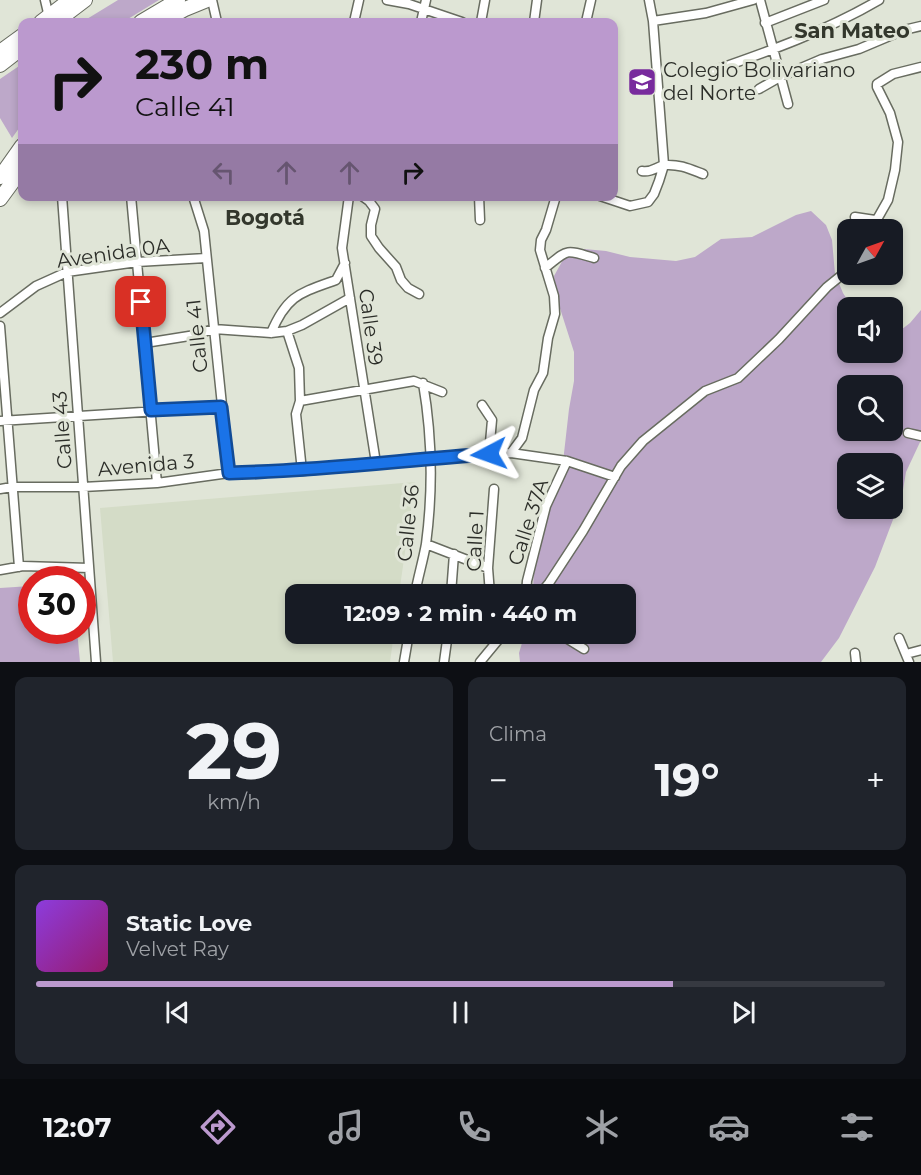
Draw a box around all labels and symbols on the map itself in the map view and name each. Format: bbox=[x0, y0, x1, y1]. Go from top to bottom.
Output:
district label: San Mateo bbox=[794, 18, 910, 43]
place label: Colegio Bolivariano del Norte bbox=[663, 58, 855, 105]
school or university icon: Colegio Bolivariano del Norte bbox=[626, 66, 658, 98]
district label: Bogotá bbox=[225, 205, 305, 230]
north arrow bbox=[837, 219, 903, 285]
street label: Avenida 0A bbox=[55, 233, 171, 273]
pin bbox=[115, 276, 166, 327]
street label: Calle 39 bbox=[354, 287, 388, 367]
street label: Calle 41 bbox=[181, 298, 213, 374]
street label: Calle 43 bbox=[47, 390, 77, 470]
position arrow bbox=[457, 422, 521, 486]
street label: Avenida 3 bbox=[97, 449, 195, 481]
street label: Calle 37A bbox=[503, 475, 553, 568]
street label: Calle 36 bbox=[392, 483, 424, 563]
street label: Calle 1 bbox=[461, 510, 489, 572]
speed limit sign: 30 bbox=[18, 566, 96, 644]

